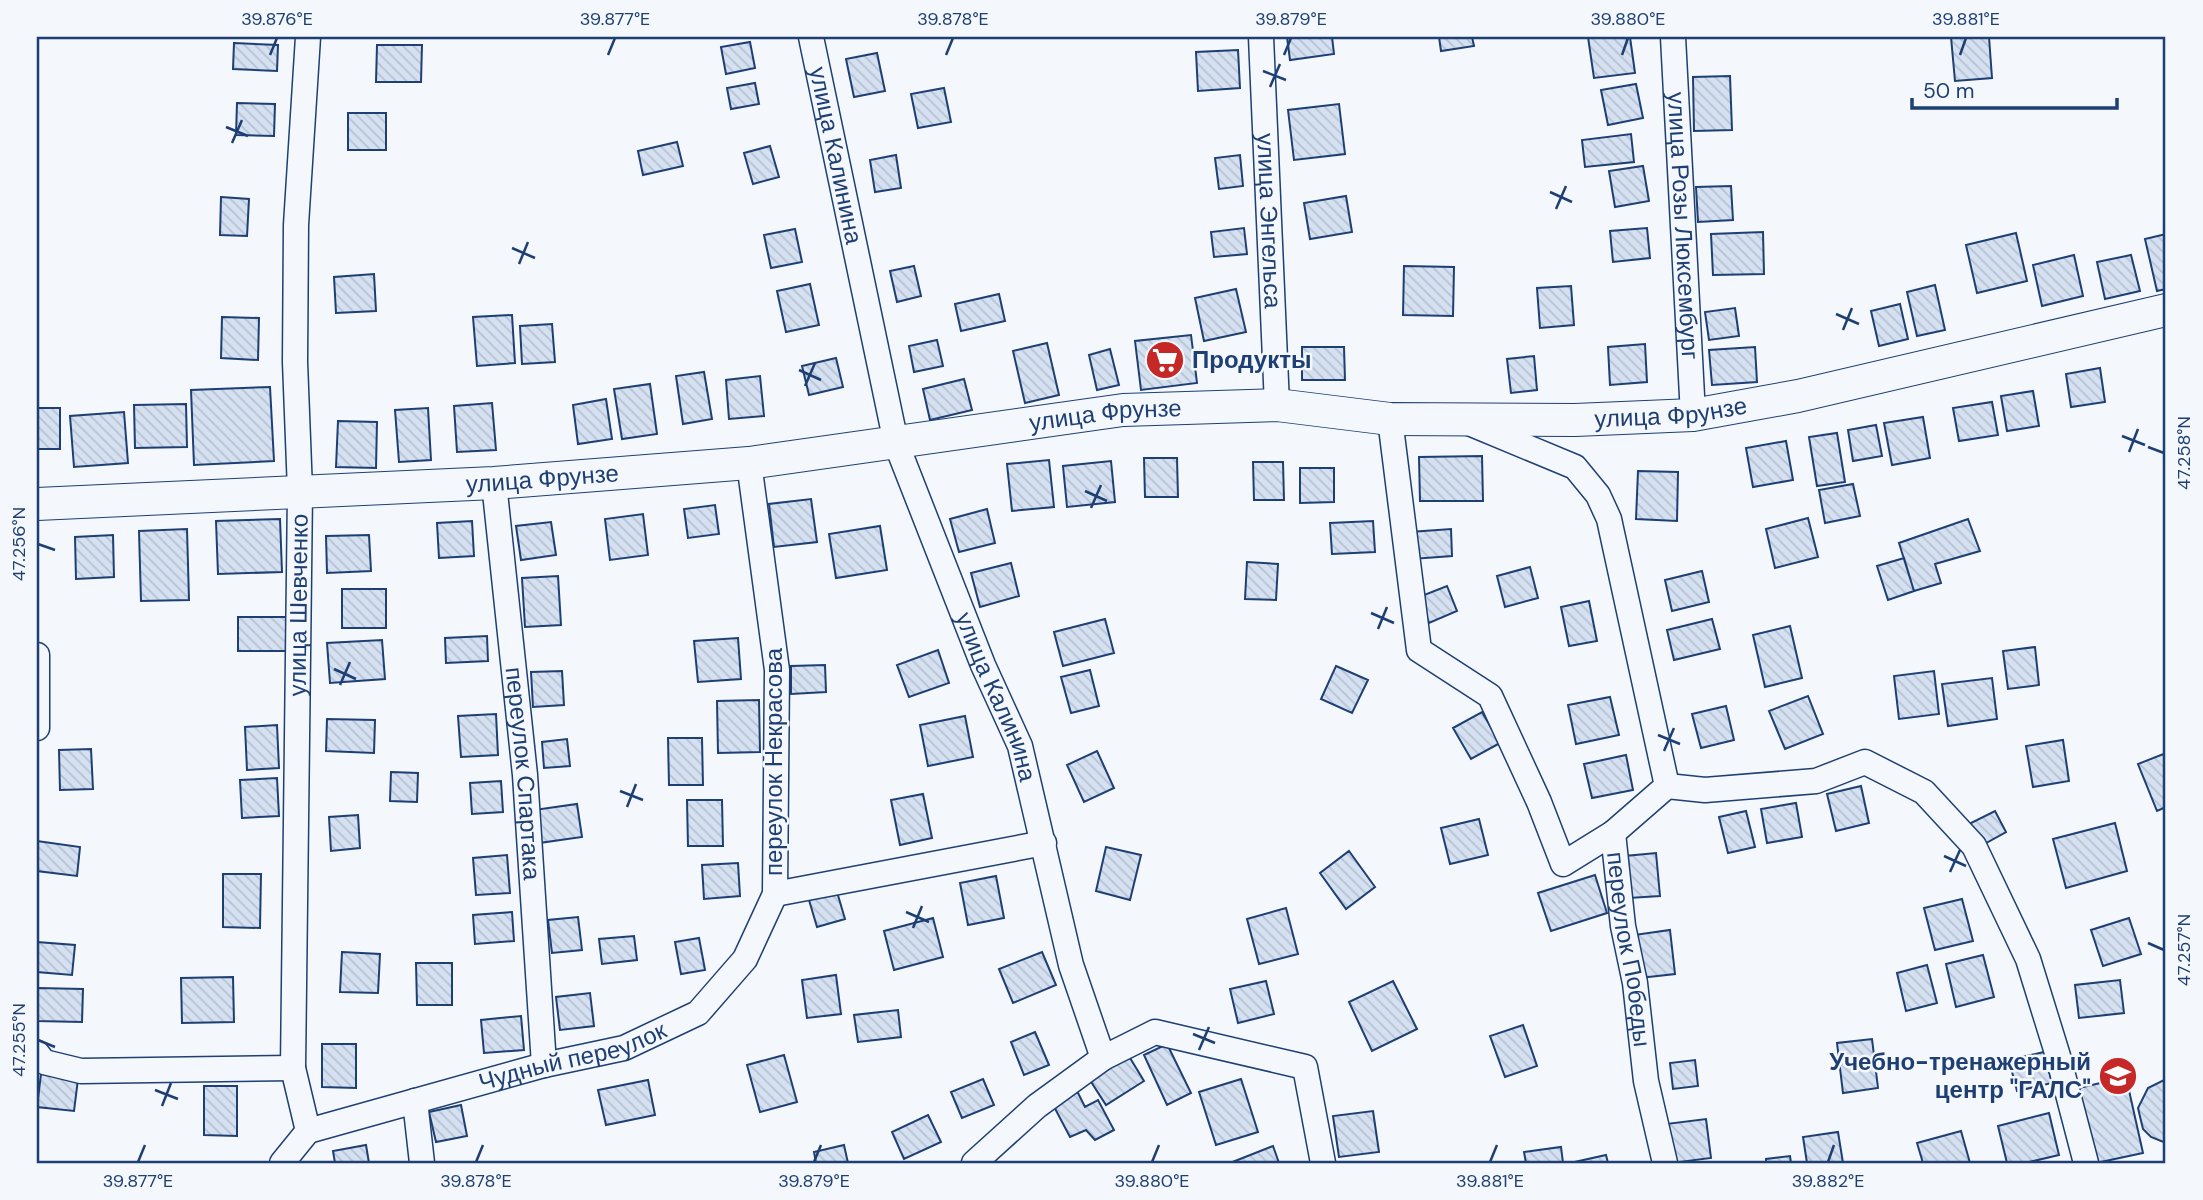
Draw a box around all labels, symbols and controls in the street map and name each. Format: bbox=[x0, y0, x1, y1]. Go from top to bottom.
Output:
text: 39.876°E bbox=[241, 7, 313, 31]
text: 39.877°E bbox=[580, 7, 650, 31]
text: 39.878°E bbox=[917, 7, 989, 31]
text: 39.879°E bbox=[1255, 7, 1327, 31]
text: 39.880°E bbox=[1591, 7, 1666, 31]
text: 39.881°E bbox=[1932, 7, 2000, 31]
street label: улица Калинина bbox=[803, 64, 870, 247]
scale bar bbox=[1912, 66, 2117, 110]
text: 50 m bbox=[1923, 77, 1974, 105]
street label: улица Розы Люксембург bbox=[1661, 91, 1706, 361]
street label: улица Энгельса bbox=[1250, 132, 1289, 310]
supermarket icon: Продукты bbox=[1144, 339, 1186, 381]
place label: Продукты bbox=[1192, 344, 1311, 375]
street label: улица Фрунзе bbox=[1594, 390, 1749, 434]
street label: улица Фрунзе bbox=[1027, 392, 1182, 438]
text: 47.258°N bbox=[2172, 416, 2196, 490]
street label: улица Фрунзе bbox=[465, 457, 620, 499]
text: 47.256°N bbox=[7, 507, 31, 581]
street label: улица Шевченко bbox=[282, 513, 315, 697]
street label: улица Калинина bbox=[949, 608, 1044, 785]
street label: переулок Некрасова bbox=[758, 647, 789, 876]
street label: переулок Спартака bbox=[499, 665, 548, 882]
street label: переулок Победы bbox=[1600, 850, 1658, 1048]
text: 47.257°N bbox=[2172, 914, 2196, 986]
text: 47.255°N bbox=[7, 1003, 31, 1077]
street label: Чудный переулок bbox=[475, 1014, 672, 1097]
place label: Учебно-тренажерный центр "ГАЛС" bbox=[1829, 1046, 2091, 1105]
school or university icon: Учебно-тренажерный центр "ГАЛС" bbox=[2097, 1055, 2139, 1097]
text: 39.877°E bbox=[103, 1169, 173, 1193]
text: 39.878°E bbox=[440, 1169, 512, 1193]
text: 39.879°E bbox=[778, 1169, 850, 1193]
text: 39.880°E bbox=[1115, 1169, 1190, 1193]
text: 39.881°E bbox=[1456, 1169, 1524, 1193]
text: 39.882°E bbox=[1792, 1169, 1864, 1193]

